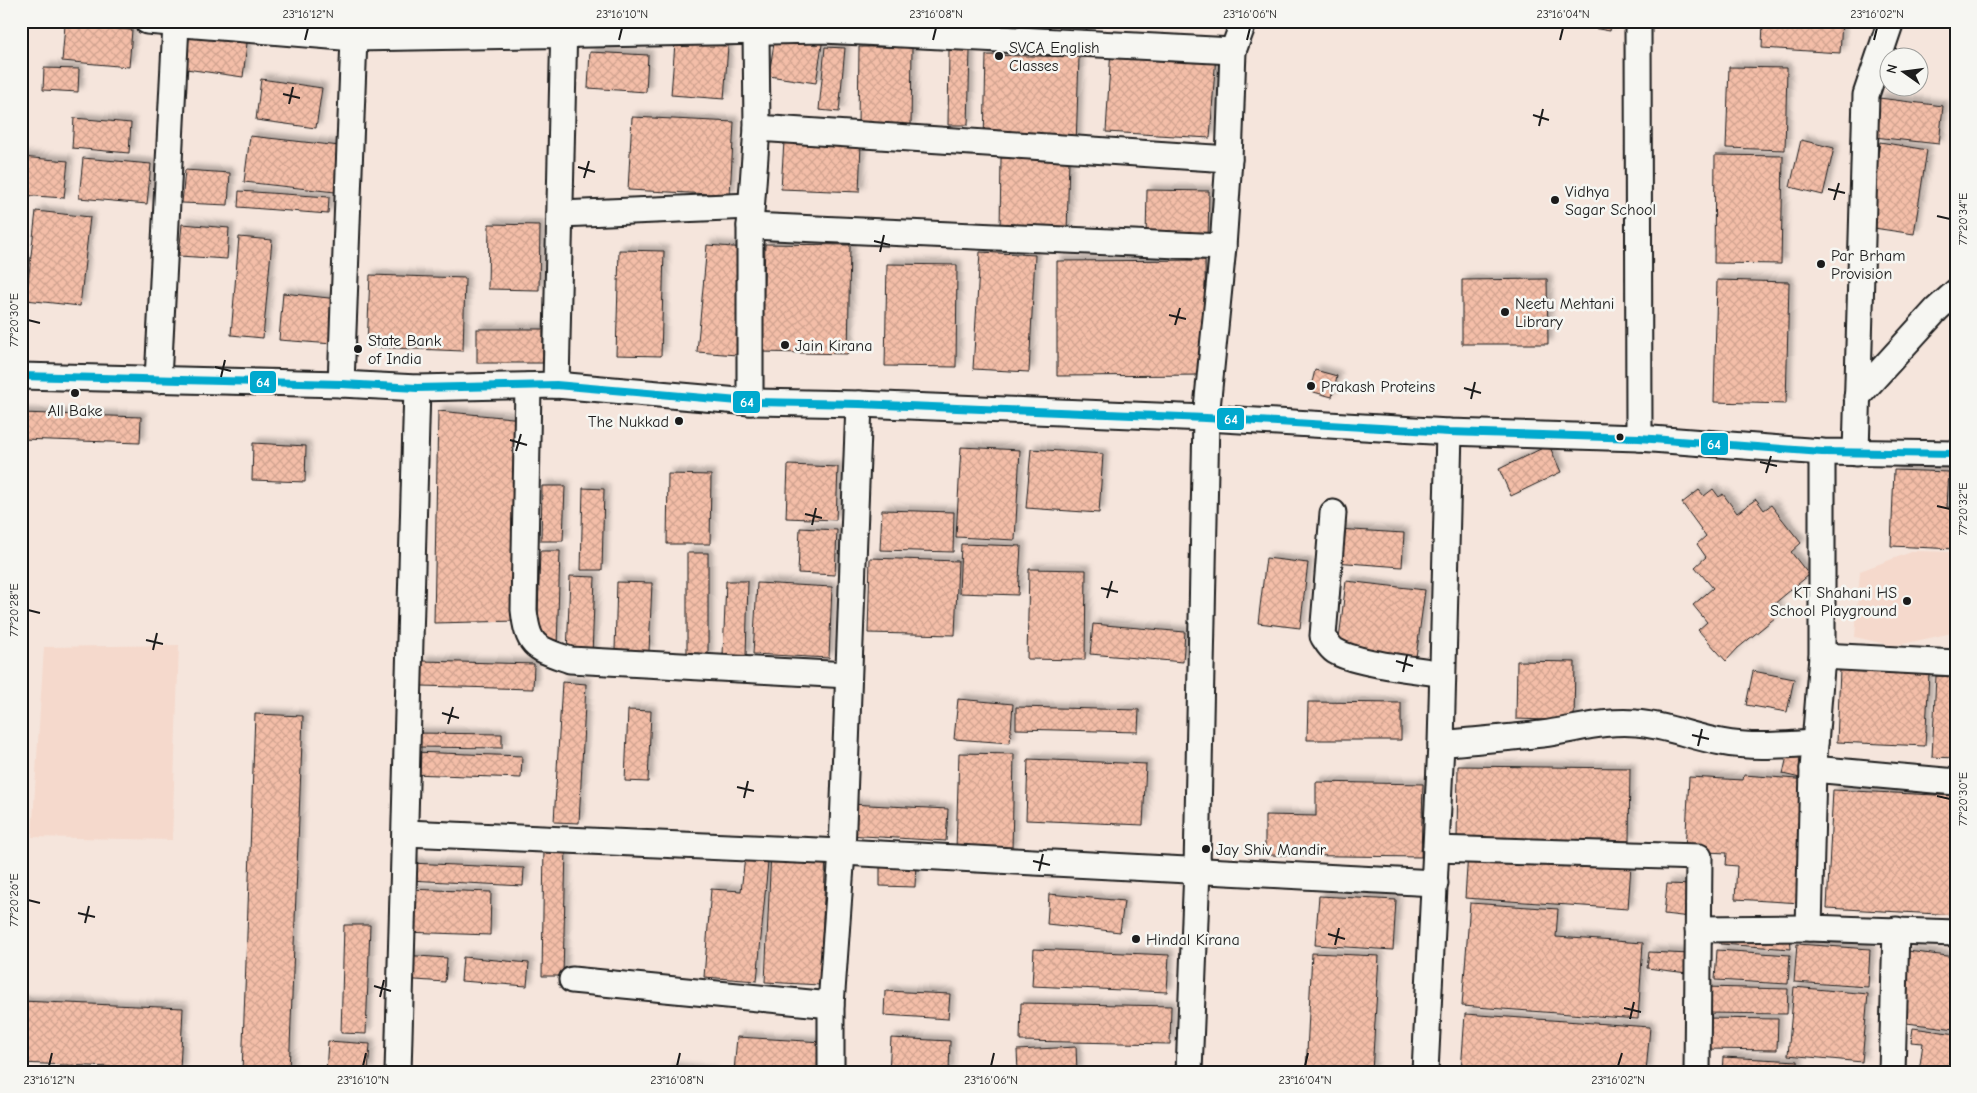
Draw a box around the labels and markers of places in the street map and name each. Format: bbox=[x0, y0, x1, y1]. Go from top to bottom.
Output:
place label: SVCA English Classes bbox=[1009, 39, 1100, 75]
marker: SVCA English Classes bbox=[993, 50, 1005, 62]
place label: Vidhya Sagar School bbox=[1565, 183, 1656, 219]
marker: Vidhya Sagar School bbox=[1549, 194, 1561, 206]
place label: Par Brham Provision bbox=[1831, 247, 1906, 283]
marker: Par Brham Provision bbox=[1815, 258, 1827, 270]
place label: Neetu Mehtani Library bbox=[1515, 295, 1615, 331]
marker: Neetu Mehtani Library bbox=[1499, 306, 1511, 318]
place label: State Bank of India bbox=[368, 332, 442, 368]
place label: Jain Kirana bbox=[795, 337, 872, 355]
marker: Jain Kirana bbox=[779, 339, 791, 351]
marker: State Bank of India bbox=[352, 343, 364, 355]
place label: Prakash Proteins bbox=[1321, 378, 1435, 396]
marker: Prakash Proteins bbox=[1305, 380, 1317, 392]
marker: All Bake bbox=[69, 387, 81, 399]
place label: All Bake bbox=[47, 402, 103, 420]
place label: The Nukkad bbox=[588, 413, 669, 431]
marker: The Nukkad bbox=[673, 415, 685, 427]
unlabelled marker bbox=[1615, 432, 1625, 442]
place label: KT Shahani HS School Playground bbox=[1770, 584, 1897, 620]
marker: KT Shahani HS School Playground bbox=[1901, 595, 1913, 607]
place label: Jay Shiv Mandir bbox=[1216, 841, 1327, 859]
marker: Jay Shiv Mandir bbox=[1200, 843, 1212, 855]
place label: Hindal Kirana bbox=[1146, 931, 1240, 949]
marker: Hindal Kirana bbox=[1130, 933, 1142, 945]

